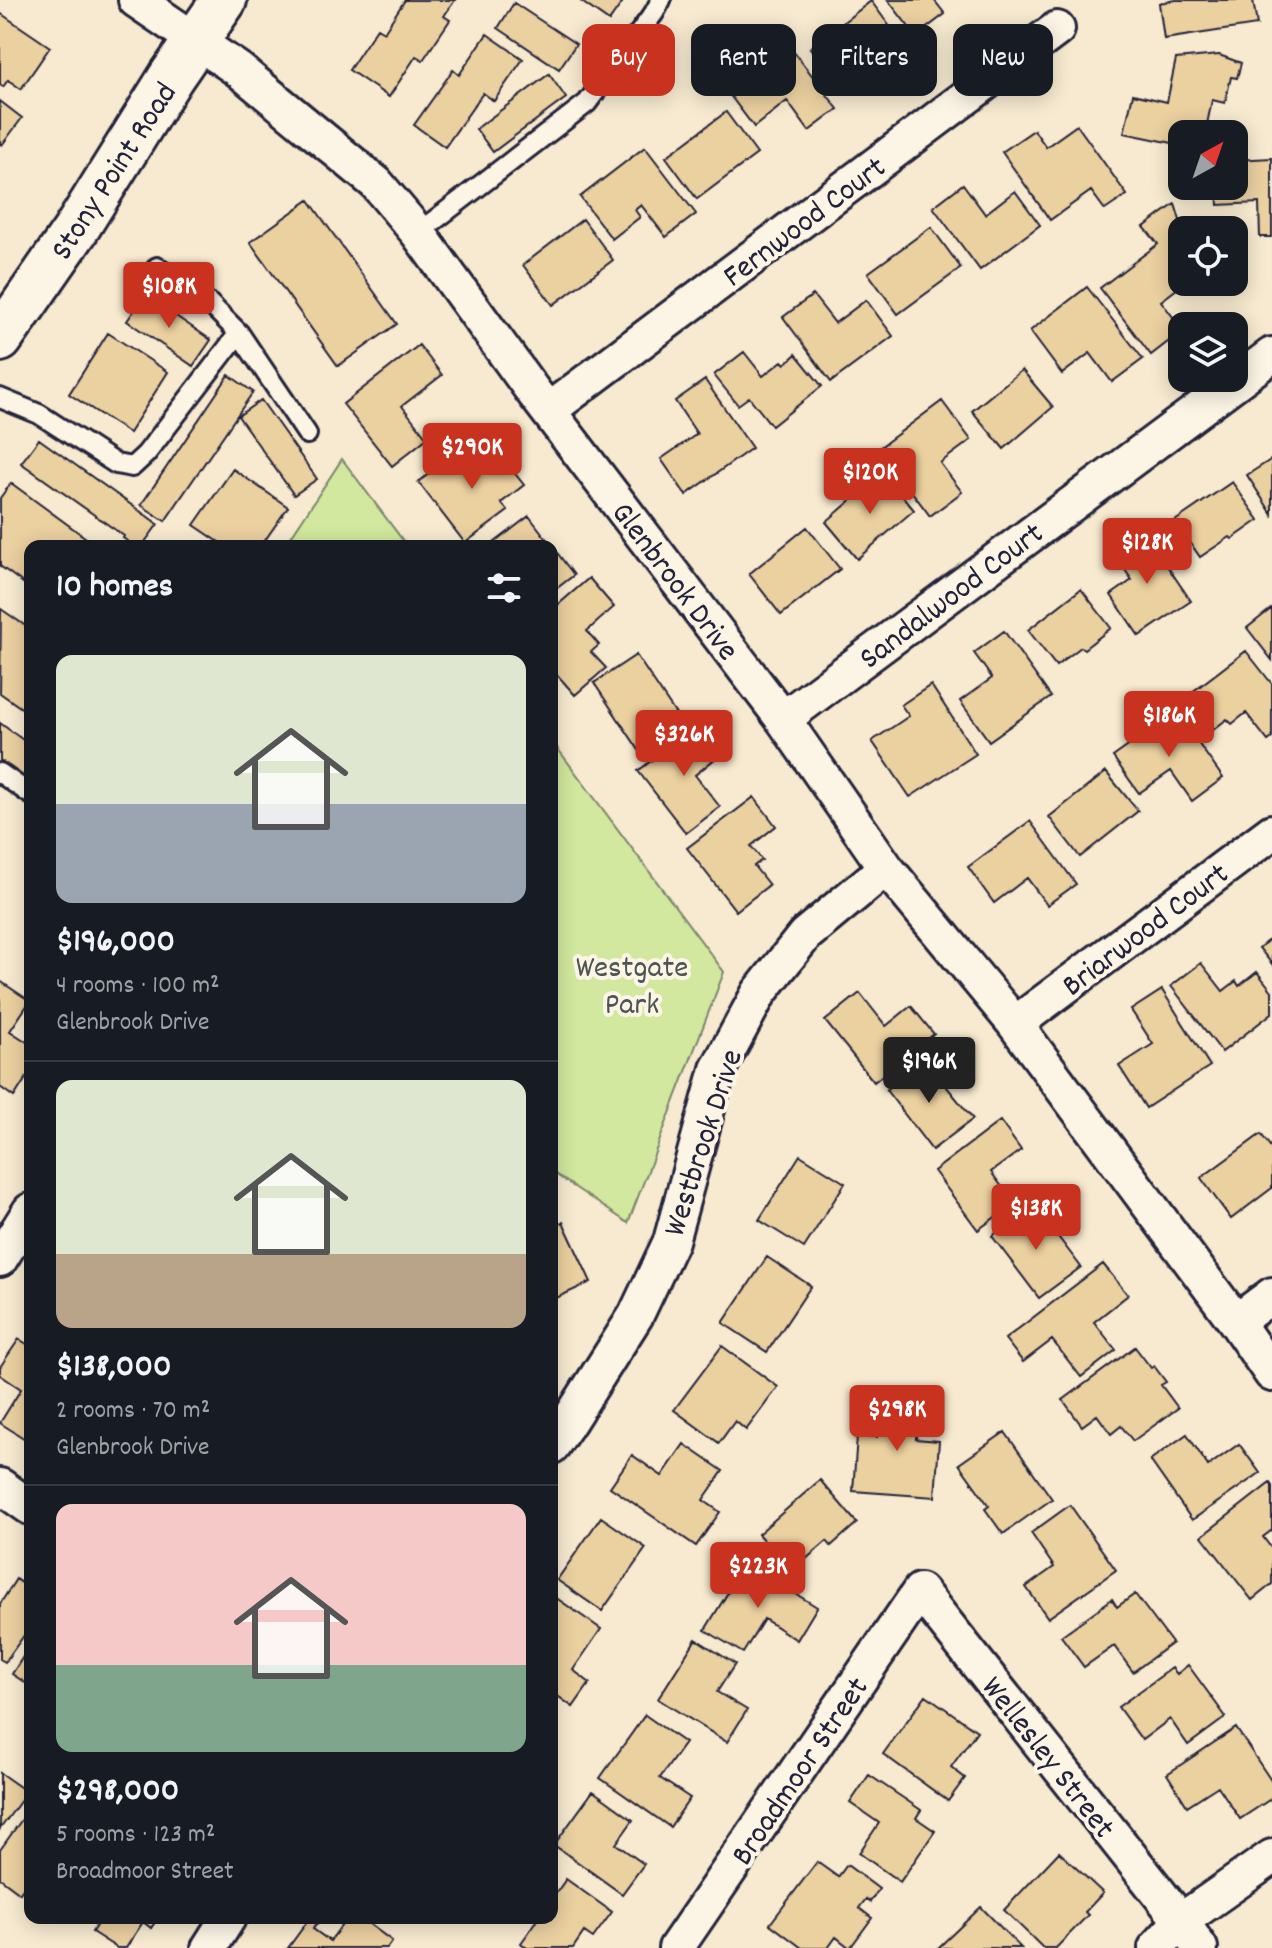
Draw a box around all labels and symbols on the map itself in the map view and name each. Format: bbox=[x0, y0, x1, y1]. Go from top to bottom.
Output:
street label: Stony Point Road bbox=[41, 75, 191, 271]
north arrow bbox=[1168, 120, 1248, 200]
street label: Fernwood Court bbox=[715, 147, 897, 301]
pin: $108K bbox=[113, 262, 225, 330]
pin: $290K bbox=[416, 423, 528, 491]
pin: $120K bbox=[814, 448, 926, 516]
street label: Glenbrook Drive bbox=[598, 494, 748, 672]
street label: Sandalwood Court bbox=[851, 513, 1055, 683]
pin: $128K bbox=[1091, 518, 1203, 586]
pin: $186K bbox=[1113, 691, 1225, 759]
pin: $326K bbox=[628, 710, 740, 778]
street label: Briarwood Court bbox=[1054, 854, 1240, 1010]
park label: Westgate Park bbox=[576, 947, 688, 1030]
pin: $196K bbox=[873, 1037, 985, 1105]
street label: Westbrook Drive bbox=[654, 1044, 758, 1243]
pin: $138K bbox=[980, 1184, 1092, 1252]
pin: $298K bbox=[841, 1385, 953, 1453]
pin: $223K bbox=[702, 1542, 814, 1610]
street label: Wellesley Street bbox=[968, 1668, 1124, 1850]
street label: Broadmoor Street bbox=[722, 1669, 882, 1876]

